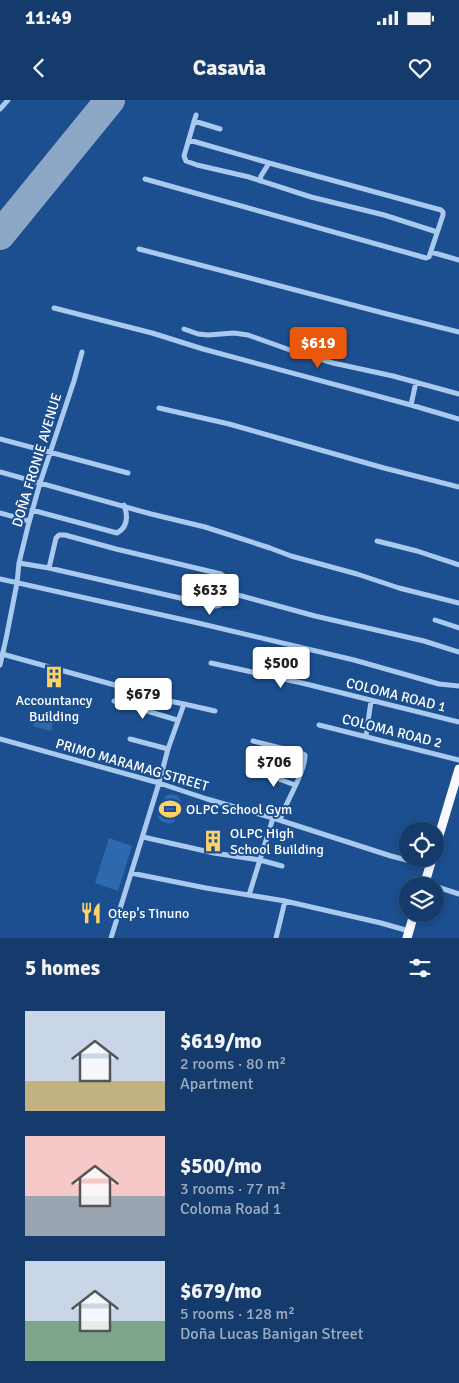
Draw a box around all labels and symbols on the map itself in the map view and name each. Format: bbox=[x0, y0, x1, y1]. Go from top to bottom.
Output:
pin: $619 bbox=[288, 326, 348, 369]
street label: DOÑA FRONIE AVENUE bbox=[8, 391, 66, 529]
pin: $633 bbox=[180, 574, 240, 616]
pin: $500 bbox=[251, 646, 311, 689]
building icon: Accountancy Building bbox=[41, 664, 67, 690]
street label: COLOMA ROAD 1 bbox=[344, 674, 448, 716]
pin: $679 bbox=[113, 678, 173, 720]
place label: Accountancy Building bbox=[16, 692, 93, 725]
street label: COLOMA ROAD 2 bbox=[340, 710, 444, 752]
street label: PRIMO MARAMAG STREET bbox=[54, 735, 210, 795]
pin: $706 bbox=[244, 746, 304, 788]
sports icon: OLPC School Gym bbox=[157, 796, 183, 822]
place label: OLPC School Gym bbox=[186, 801, 292, 818]
place label: OLPC High School Building bbox=[230, 825, 324, 858]
building icon: OLPC High School Building bbox=[200, 828, 226, 854]
restaurant icon: Otep's Tinuno bbox=[78, 900, 104, 926]
place label: Otep's Tinuno bbox=[108, 905, 189, 922]

